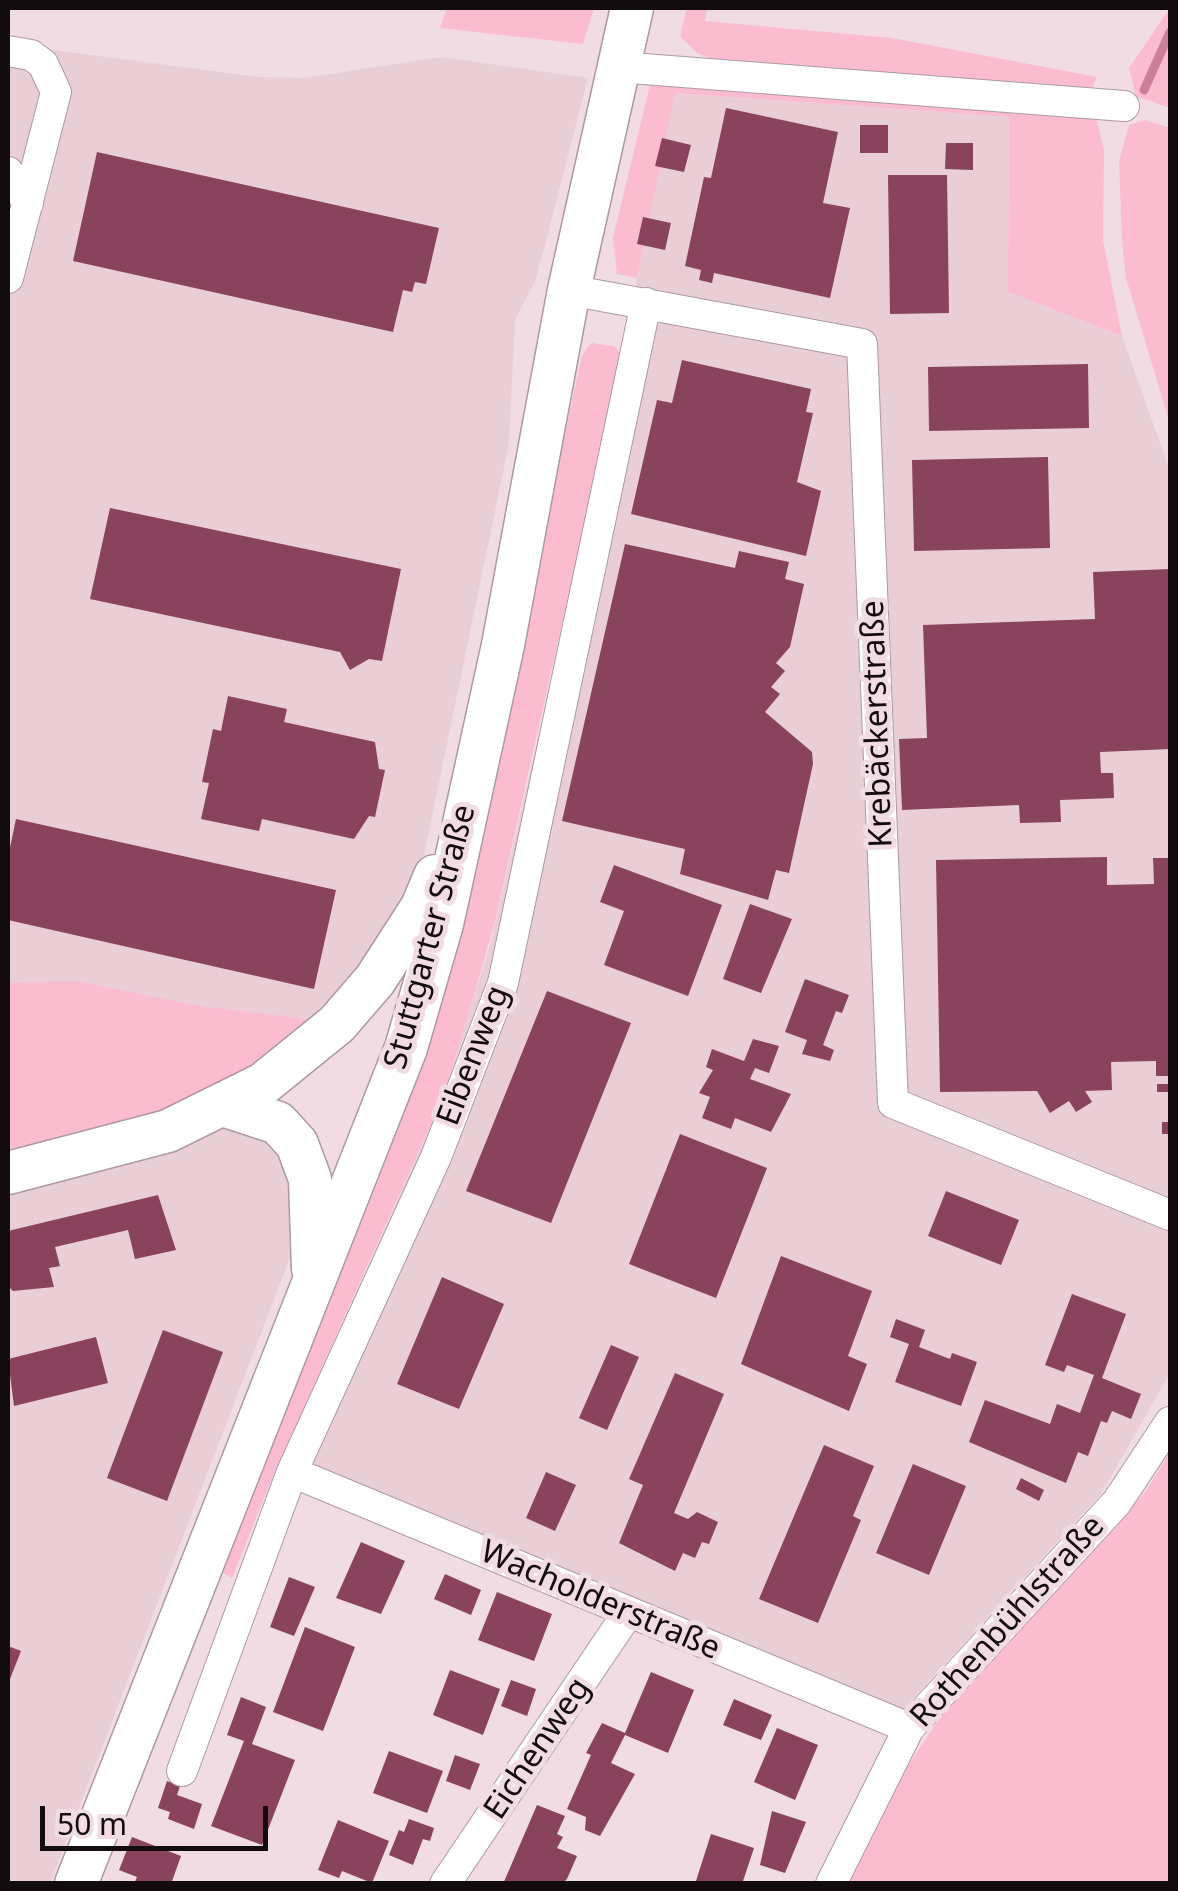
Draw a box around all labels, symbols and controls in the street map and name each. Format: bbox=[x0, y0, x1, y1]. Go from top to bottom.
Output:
street label: Krebäckerstraße bbox=[854, 600, 902, 848]
street label: Stuttgarter Straße bbox=[377, 801, 485, 1073]
street label: Eibenweg bbox=[430, 981, 518, 1131]
street label: Rothenbühlstraße bbox=[903, 1508, 1113, 1736]
street label: Wacholderstraße bbox=[474, 1533, 726, 1669]
street label: Eichenweg bbox=[477, 1671, 599, 1827]
scale bar bbox=[45, 1786, 272, 1848]
text: 50 m bbox=[57, 1803, 127, 1844]

